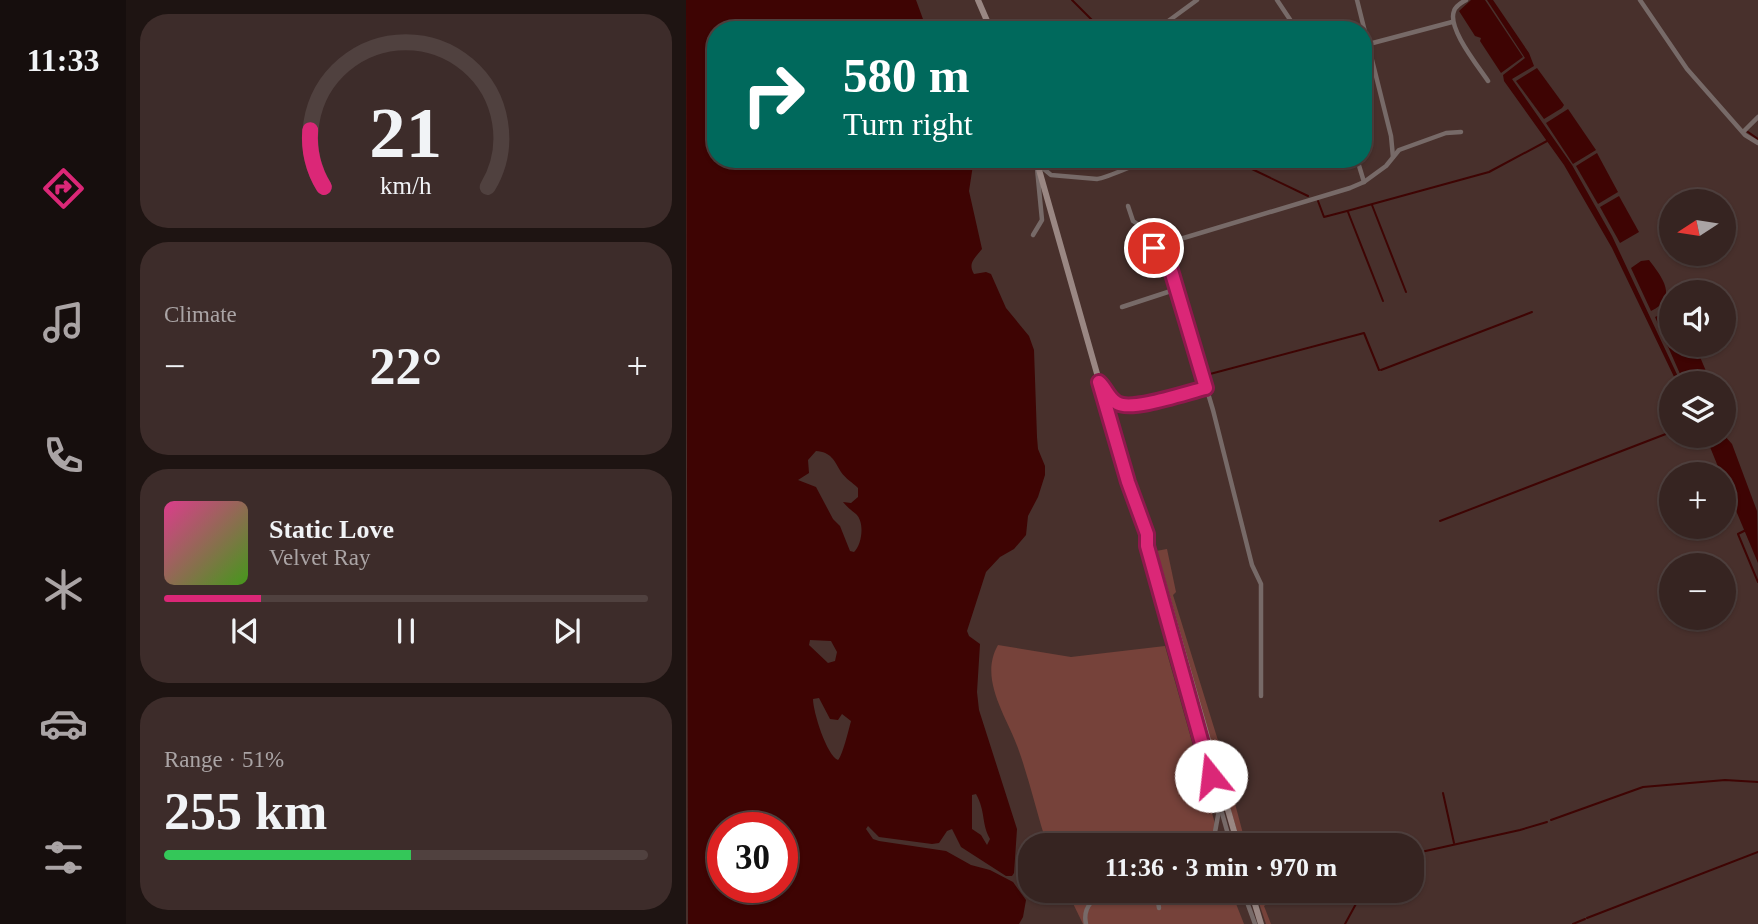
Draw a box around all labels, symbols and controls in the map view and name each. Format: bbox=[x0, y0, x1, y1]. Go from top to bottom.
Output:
text: 11:33 bbox=[27, 42, 99, 78]
text: 580 m bbox=[843, 48, 970, 103]
icon: right bbox=[728, 49, 819, 140]
text: 21 bbox=[370, 92, 442, 173]
text: Turn right bbox=[843, 106, 973, 142]
icon: directions bbox=[39, 164, 88, 213]
text: km/h bbox=[380, 172, 432, 199]
north arrow bbox=[1659, 189, 1736, 266]
map controls bbox=[1659, 189, 1736, 630]
pin bbox=[1124, 218, 1184, 278]
icon: arrive bbox=[1135, 229, 1173, 267]
button: sound bbox=[1659, 280, 1736, 357]
icon: music bbox=[39, 298, 88, 347]
text: Climate bbox=[164, 302, 237, 327]
text: 22° bbox=[370, 338, 442, 395]
text: − bbox=[164, 345, 185, 387]
text: + bbox=[627, 345, 648, 387]
button: layers bbox=[1659, 371, 1736, 448]
icon: phone bbox=[39, 431, 88, 480]
button: + bbox=[1659, 462, 1736, 539]
text: Static Love bbox=[269, 515, 394, 544]
text: Velvet Ray bbox=[269, 545, 371, 570]
button: − bbox=[1659, 553, 1736, 630]
icon: climate bbox=[39, 565, 88, 614]
icon: previous bbox=[226, 612, 264, 650]
icon: pause bbox=[387, 612, 425, 650]
icon: next bbox=[548, 612, 586, 650]
icon: car bbox=[39, 699, 88, 748]
position arrow bbox=[1174, 739, 1248, 813]
text: Range · 51% bbox=[164, 747, 284, 772]
text: 255 km bbox=[164, 783, 327, 840]
speed limit sign: 30 bbox=[707, 812, 798, 903]
icon: filters bbox=[39, 833, 88, 882]
text: 11:36 · 3 min · 970 m bbox=[1105, 853, 1337, 882]

